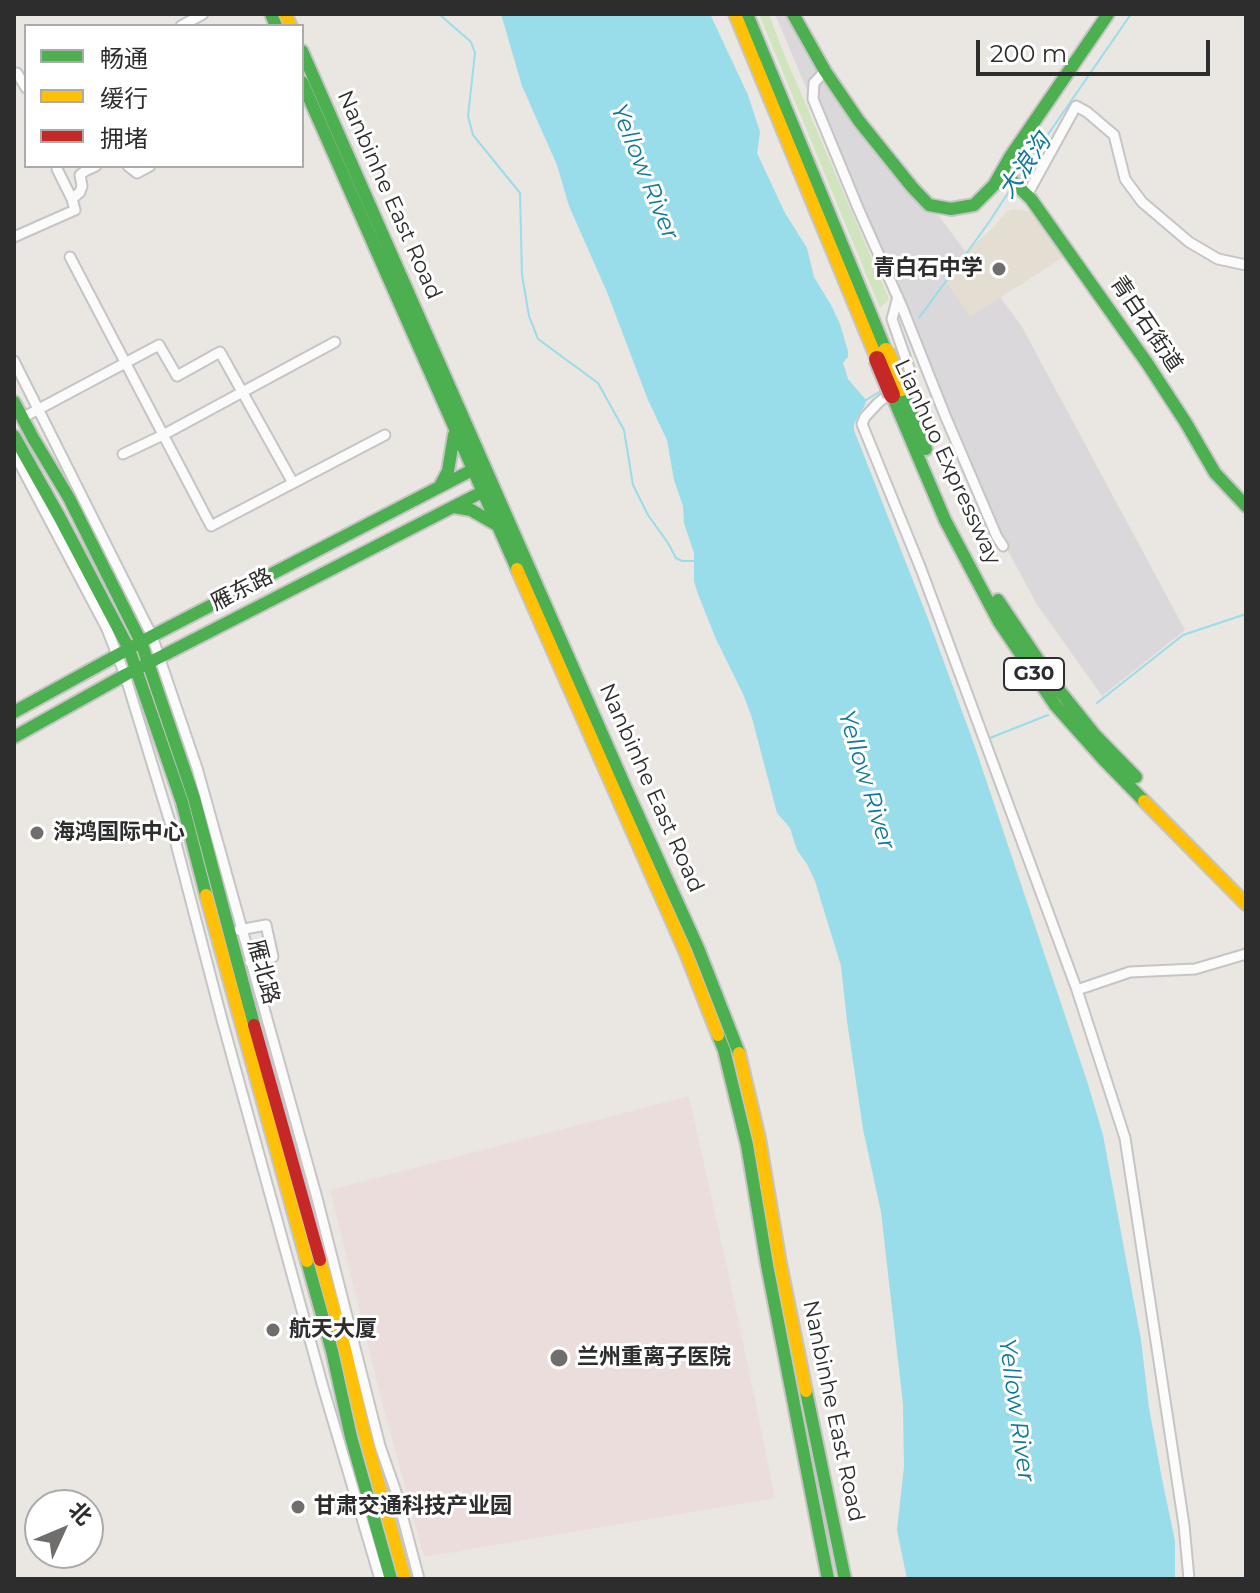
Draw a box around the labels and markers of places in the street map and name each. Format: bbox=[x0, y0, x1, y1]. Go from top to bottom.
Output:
place label: 青白石中学 bbox=[873, 256, 983, 282]
marker: 青白石中学 bbox=[990, 260, 1008, 278]
place label: 海鸿国际中心 bbox=[53, 820, 185, 846]
marker: 海鸿国际中心 bbox=[28, 824, 46, 842]
place label: 航天大厦 bbox=[289, 1317, 377, 1343]
marker: 航天大厦 bbox=[264, 1321, 282, 1339]
place label: 兰州重离子医院 bbox=[577, 1345, 731, 1371]
marker: 兰州重离子医院 bbox=[548, 1347, 570, 1369]
place label: 甘肃交通科技产业园 bbox=[314, 1494, 512, 1520]
marker: 甘肃交通科技产业园 bbox=[289, 1498, 307, 1516]

